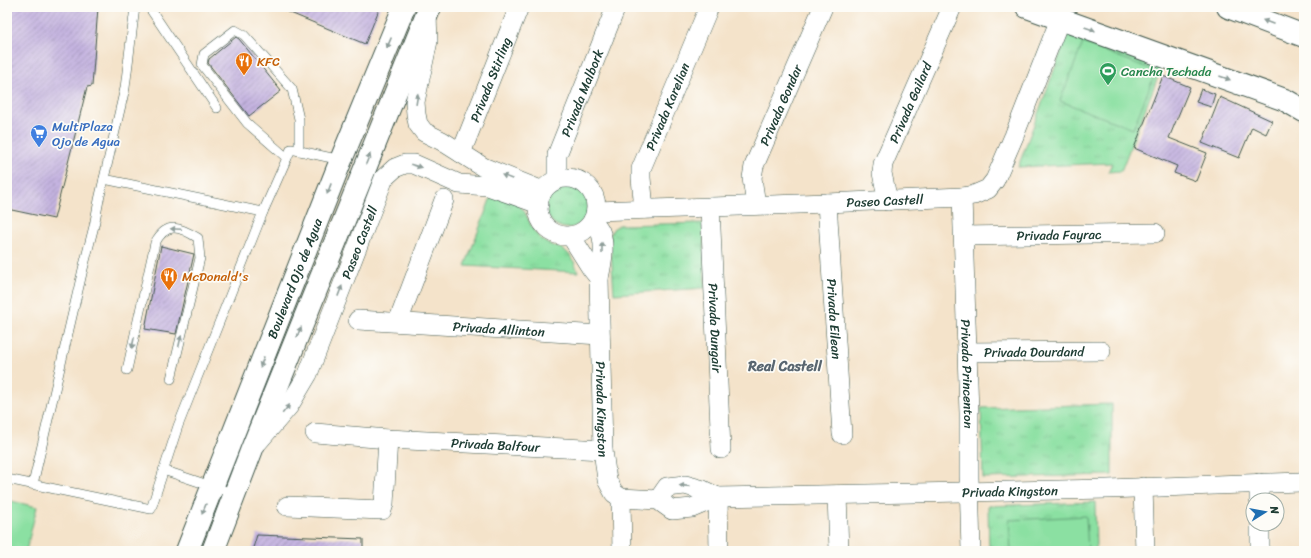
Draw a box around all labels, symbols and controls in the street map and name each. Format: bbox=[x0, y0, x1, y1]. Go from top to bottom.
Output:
one-way arrow bbox=[1261, 18, 1273, 24]
one-way arrow bbox=[1084, 27, 1096, 33]
street label: Privada Stirling bbox=[463, 33, 518, 126]
one-way arrow bbox=[386, 37, 393, 49]
street label: Privada Malbork bbox=[554, 45, 610, 140]
place label: KFC bbox=[257, 50, 280, 73]
restaurant icon: KFC bbox=[234, 51, 254, 76]
street label: Privada Gailard bbox=[883, 57, 939, 147]
street label: Privada Karelian bbox=[639, 59, 696, 154]
street label: Privada Gondar bbox=[753, 60, 809, 149]
place label: Cancha Techada bbox=[1121, 60, 1212, 83]
sports icon: Cancha Techada bbox=[1098, 61, 1118, 86]
one-way arrow bbox=[1220, 76, 1232, 82]
one-way arrow bbox=[414, 93, 420, 105]
place label: MultiPlaza Ojo de Agua bbox=[52, 115, 121, 153]
supermarket icon: MultiPlaza Ojo de Agua bbox=[29, 123, 49, 148]
one-way arrow bbox=[365, 154, 371, 165]
one-way arrow bbox=[410, 163, 422, 169]
one-way arrow bbox=[500, 173, 512, 179]
one-way arrow bbox=[326, 184, 332, 196]
street label: Paseo Castell bbox=[846, 188, 924, 214]
street label: Paseo Castell bbox=[335, 202, 384, 282]
street label: Boulevard Ojo de Agua bbox=[261, 214, 329, 342]
street label: Privada Fayrac bbox=[1016, 223, 1102, 247]
one-way arrow bbox=[170, 226, 183, 233]
one-way arrow bbox=[599, 241, 605, 254]
place label: McDonald's bbox=[182, 265, 248, 288]
restaurant icon: McDonald's bbox=[159, 266, 179, 291]
street label: Privada Eilean bbox=[820, 278, 848, 360]
street label: Privada Dungair bbox=[701, 282, 729, 374]
one-way arrow bbox=[338, 285, 344, 297]
street label: Privada Allinton bbox=[452, 315, 545, 344]
street label: Privada Princenton bbox=[954, 319, 980, 429]
one-way arrow bbox=[296, 326, 302, 338]
one-way arrow bbox=[178, 335, 184, 348]
one-way arrow bbox=[130, 337, 136, 349]
street label: Privada Dourdand bbox=[984, 340, 1085, 364]
district label: Real Castell bbox=[747, 354, 823, 379]
one-way arrow bbox=[258, 357, 264, 369]
street label: Privada Kingston bbox=[589, 361, 615, 459]
one-way arrow bbox=[282, 404, 291, 414]
street label: Privada Balfour bbox=[450, 431, 541, 459]
street label: Privada Kingston bbox=[962, 479, 1058, 504]
one-way arrow bbox=[679, 483, 692, 490]
north arrow bbox=[1245, 492, 1285, 532]
one-way arrow bbox=[201, 504, 207, 515]
text: N bbox=[1264, 504, 1284, 516]

